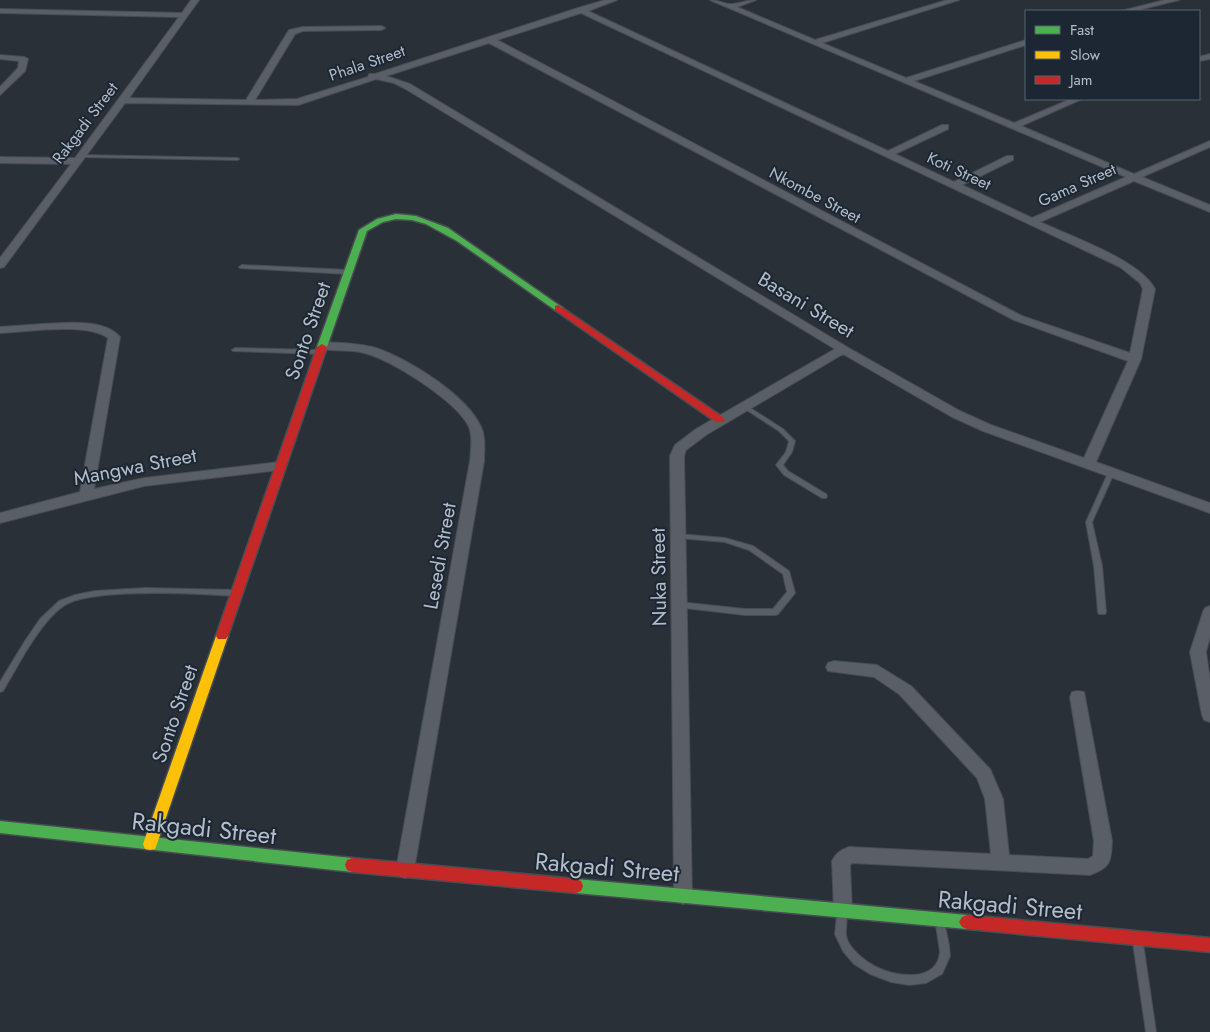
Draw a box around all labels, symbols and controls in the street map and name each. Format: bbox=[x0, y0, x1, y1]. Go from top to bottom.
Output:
legend bbox=[1025, 10, 1200, 100]
text: Fast bbox=[1070, 19, 1094, 41]
street label: Phala Street bbox=[326, 39, 408, 87]
text: Slow bbox=[1070, 44, 1101, 66]
text: Jam bbox=[1068, 69, 1093, 91]
street label: Rakgadi Street bbox=[47, 77, 123, 168]
street label: Koti Street bbox=[923, 146, 995, 196]
street label: Gama Street bbox=[1034, 157, 1120, 212]
street label: Nkombe Street bbox=[765, 161, 865, 229]
street label: Basani Street bbox=[752, 265, 860, 345]
street label: Sonto Street bbox=[278, 278, 338, 384]
street label: Mangwa Street bbox=[71, 441, 199, 493]
street label: Lesedi Street bbox=[416, 500, 464, 612]
street label: Nuka Street bbox=[644, 527, 674, 626]
street label: Sonto Street bbox=[145, 661, 205, 767]
street label: Rakgadi Street bbox=[130, 803, 278, 853]
street label: Rakgadi Street bbox=[533, 843, 681, 891]
street label: Rakgadi Street bbox=[936, 881, 1084, 929]

